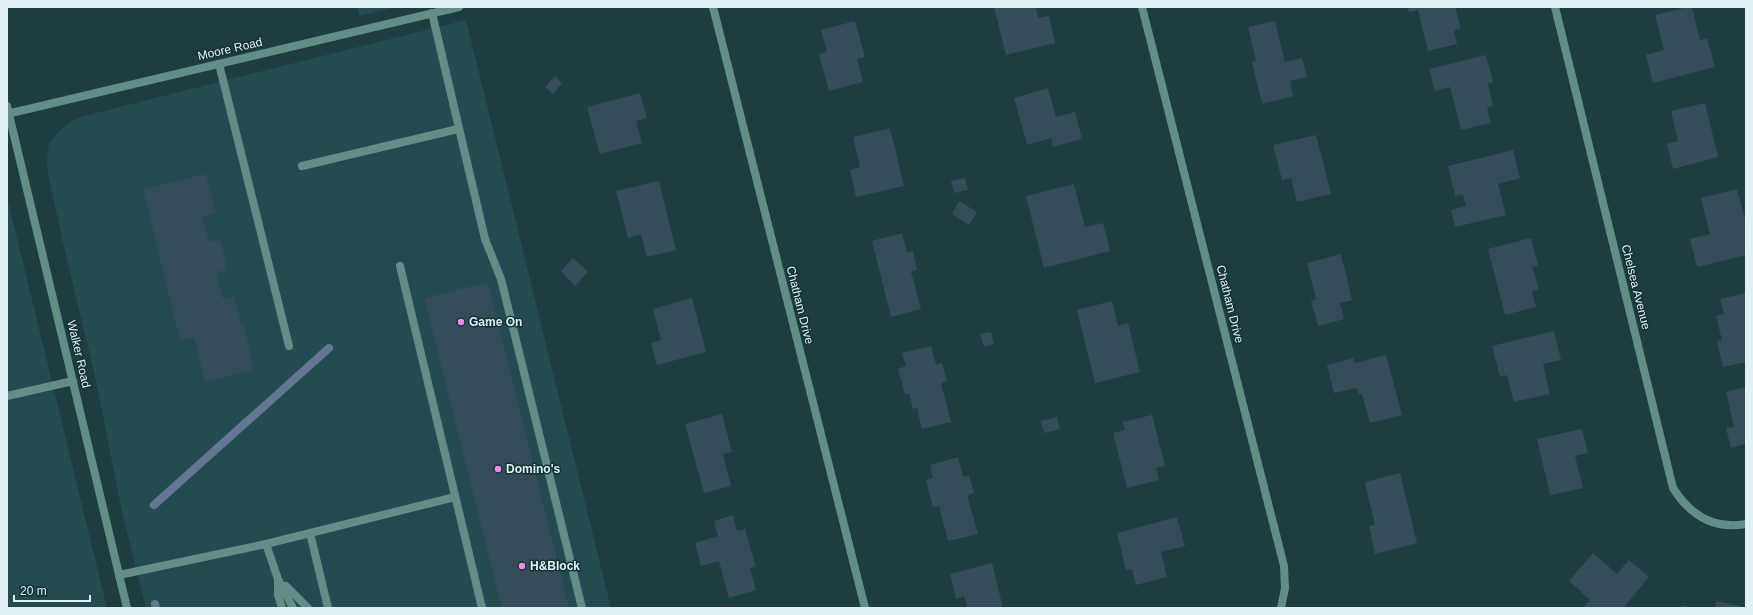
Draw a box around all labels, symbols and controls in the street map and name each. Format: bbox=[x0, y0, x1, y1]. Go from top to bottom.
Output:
street label: Moore Road bbox=[196, 35, 264, 63]
street label: Chelsea Avenue bbox=[1619, 243, 1653, 331]
street label: Chatham Drive bbox=[1214, 263, 1247, 345]
street label: Chatham Drive bbox=[784, 264, 817, 346]
place label: Game On bbox=[469, 315, 522, 329]
marker: Game On bbox=[456, 317, 466, 327]
street label: Walker Road bbox=[64, 319, 94, 389]
place label: Domino's bbox=[506, 462, 561, 476]
marker: Domino's bbox=[493, 464, 503, 474]
place label: H&Block bbox=[530, 559, 580, 573]
marker: H&Block bbox=[517, 561, 527, 571]
scale bar bbox=[14, 577, 90, 603]
text: 20 m bbox=[20, 584, 47, 598]

